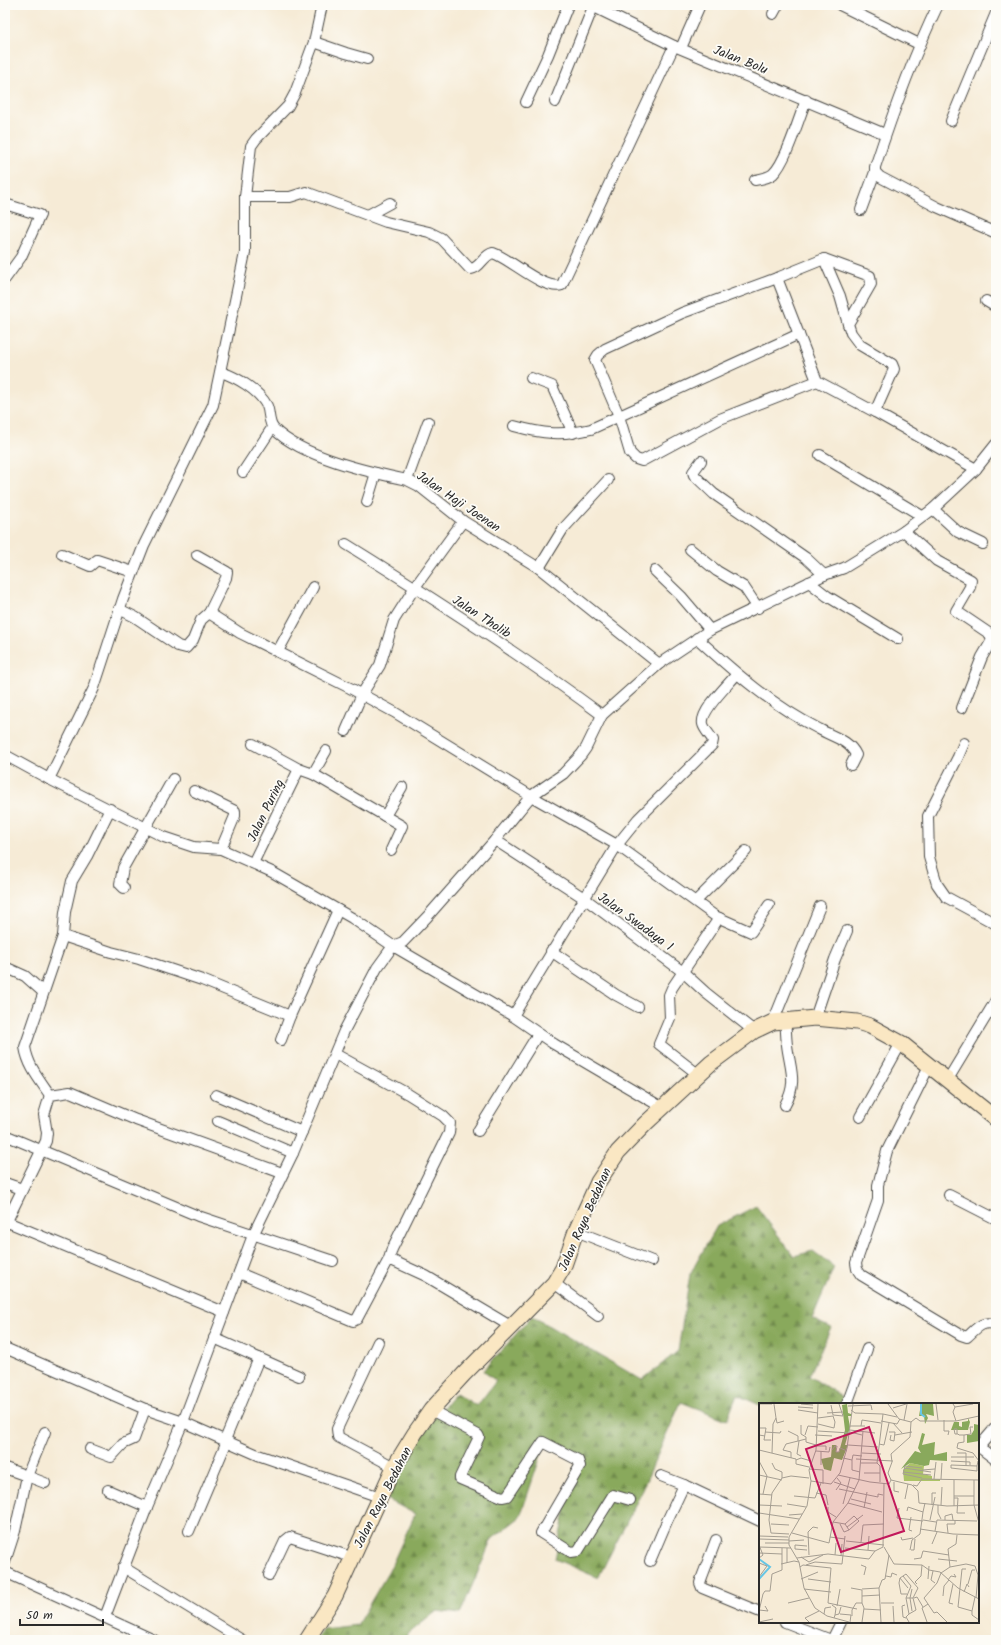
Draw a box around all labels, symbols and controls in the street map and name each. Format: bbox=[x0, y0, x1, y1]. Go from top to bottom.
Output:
street label: Jalan Bolu bbox=[710, 40, 772, 81]
street label: Jalan Haji Joenan bbox=[412, 466, 505, 538]
street label: Jalan Tholib bbox=[448, 590, 515, 644]
street label: Jalan Puring bbox=[242, 776, 291, 846]
street label: Jalan Swadaya 1 bbox=[593, 887, 677, 957]
street label: Jalan Raya Bedahan bbox=[553, 1164, 618, 1275]
inset map bbox=[759, 1403, 979, 1623]
street label: Jalan Raya Bedahan bbox=[349, 1443, 418, 1552]
scale bar bbox=[20, 1601, 103, 1627]
text: 50 m bbox=[26, 1606, 53, 1625]

